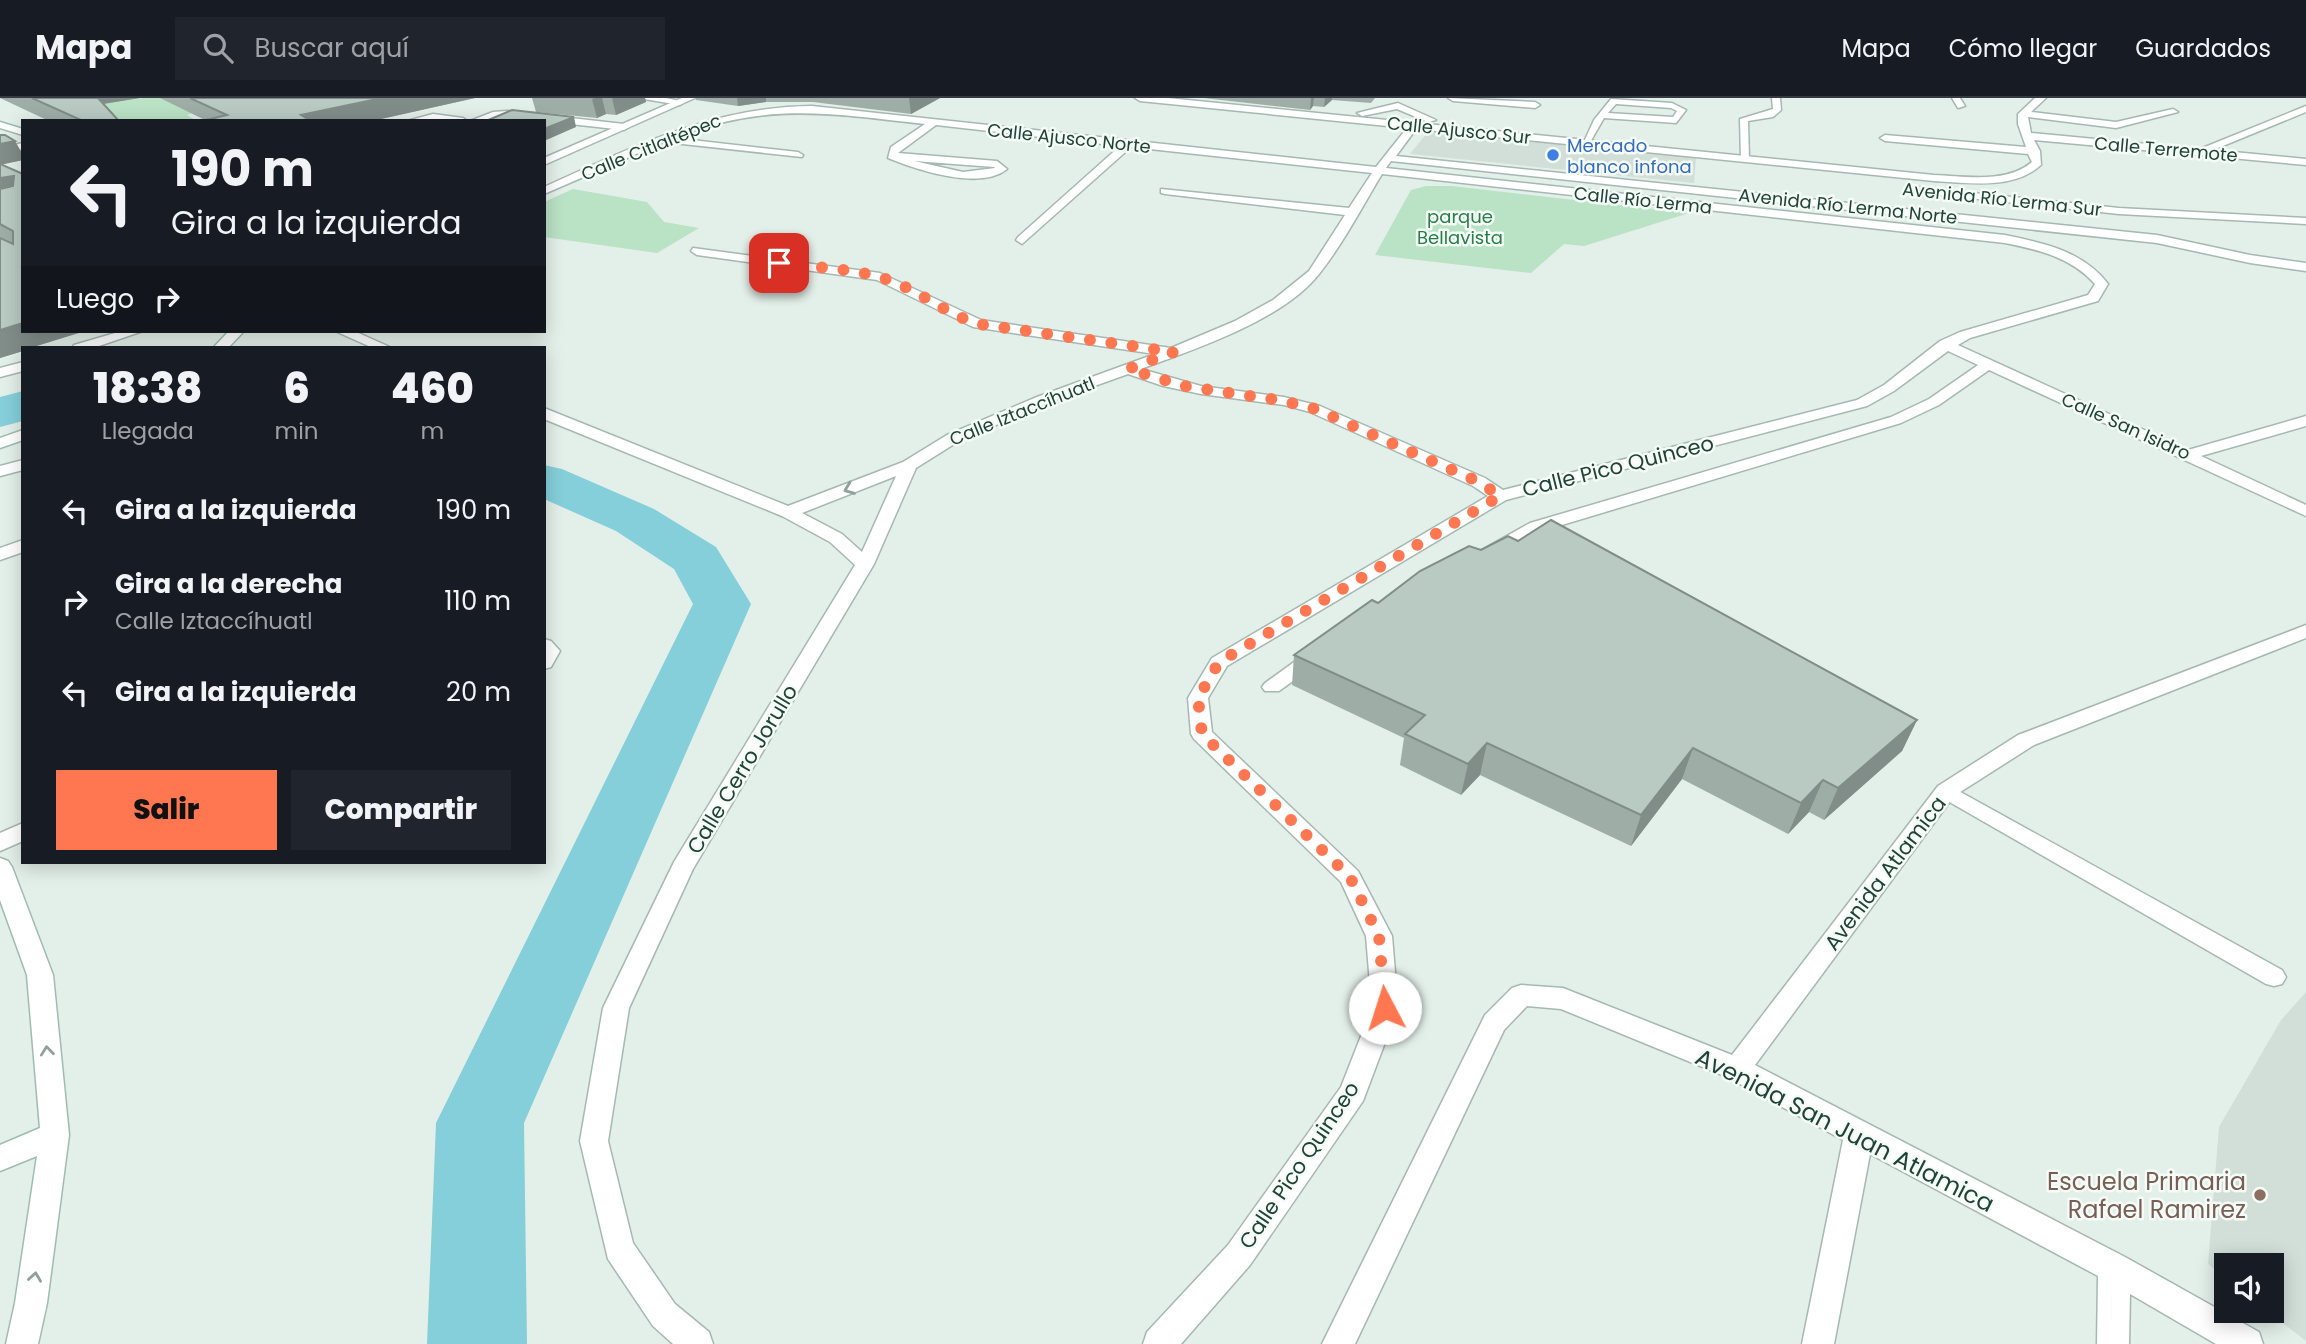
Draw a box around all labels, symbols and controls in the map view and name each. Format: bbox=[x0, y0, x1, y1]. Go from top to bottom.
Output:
search box bbox=[175, 17, 665, 80]
text: Mapa bbox=[35, 24, 133, 71]
icon: search bbox=[199, 29, 237, 67]
text: Buscar aquí bbox=[255, 30, 409, 66]
text: Mapa bbox=[1841, 32, 1911, 65]
text: Cómo llegar bbox=[1949, 32, 2097, 65]
text: Guardados bbox=[2135, 32, 2271, 65]
street label: Calle Citlaltépec bbox=[577, 108, 725, 186]
street label: Calle Ajusco Sur bbox=[1386, 110, 1532, 150]
street label: Calle Ajusco Norte bbox=[986, 117, 1152, 159]
street label: Calle Terremote bbox=[2093, 130, 2239, 168]
place label: Mercado blanco infona bbox=[1567, 133, 1692, 179]
text: 190 m bbox=[171, 135, 314, 203]
icon: left bbox=[56, 147, 147, 238]
marker: Mercado blanco infona bbox=[1545, 147, 1561, 163]
street label: Avenida Río Lerma Sur bbox=[1901, 176, 2103, 222]
street label: Calle Río Lerma bbox=[1573, 180, 1713, 220]
street label: Avenida Río Lerma Norte bbox=[1737, 182, 1959, 230]
text: Gira a la izquierda bbox=[171, 200, 462, 245]
park label: parque Bellavista bbox=[1417, 204, 1503, 250]
pin bbox=[749, 233, 809, 293]
icon: arrive bbox=[760, 244, 798, 282]
icon: right bbox=[148, 280, 186, 318]
text: Luego bbox=[56, 281, 134, 317]
text: 18:38 bbox=[93, 359, 202, 418]
text: 6 bbox=[283, 359, 310, 418]
text: 460 bbox=[391, 359, 474, 418]
street label: Calle Iztaccíhuatl bbox=[946, 370, 1098, 452]
street label: Calle San Isidro bbox=[2058, 386, 2194, 466]
text: Llegada bbox=[102, 415, 194, 447]
text: min bbox=[275, 415, 319, 447]
text: m bbox=[420, 415, 444, 447]
street label: Calle Pico Quinceo bbox=[1519, 428, 1717, 504]
one-way arrow bbox=[843, 480, 855, 494]
icon: left bbox=[56, 492, 94, 530]
text: Gira a la izquierda bbox=[115, 492, 357, 528]
text: 190 m bbox=[436, 492, 511, 528]
text: Gira a la derecha bbox=[115, 566, 343, 602]
icon: right bbox=[56, 583, 94, 621]
text: 110 m bbox=[444, 583, 511, 619]
text: Calle Iztaccíhuatl bbox=[115, 605, 313, 637]
icon: left bbox=[56, 674, 94, 712]
text: Gira a la izquierda bbox=[115, 674, 357, 710]
text: 20 m bbox=[446, 674, 511, 710]
street label: Calle Cerro Jorullo bbox=[680, 679, 804, 859]
button: Salir bbox=[56, 770, 277, 850]
button: Compartir bbox=[291, 770, 511, 850]
street label: Avenida Atlamica bbox=[1817, 790, 1953, 956]
position arrow bbox=[1348, 971, 1422, 1045]
street label: Avenida San Juan Atlamica bbox=[1690, 1040, 2000, 1220]
one-way arrow bbox=[40, 1046, 55, 1057]
street label: Calle Pico Quinceo bbox=[1232, 1076, 1366, 1254]
place label: Escuela Primaria Rafael Ramirez bbox=[2047, 1165, 2246, 1226]
marker: Escuela Primaria Rafael Ramirez bbox=[2252, 1187, 2268, 1203]
map controls bbox=[2214, 1253, 2284, 1323]
button: sound bbox=[2214, 1253, 2284, 1323]
one-way arrow bbox=[27, 1271, 42, 1283]

